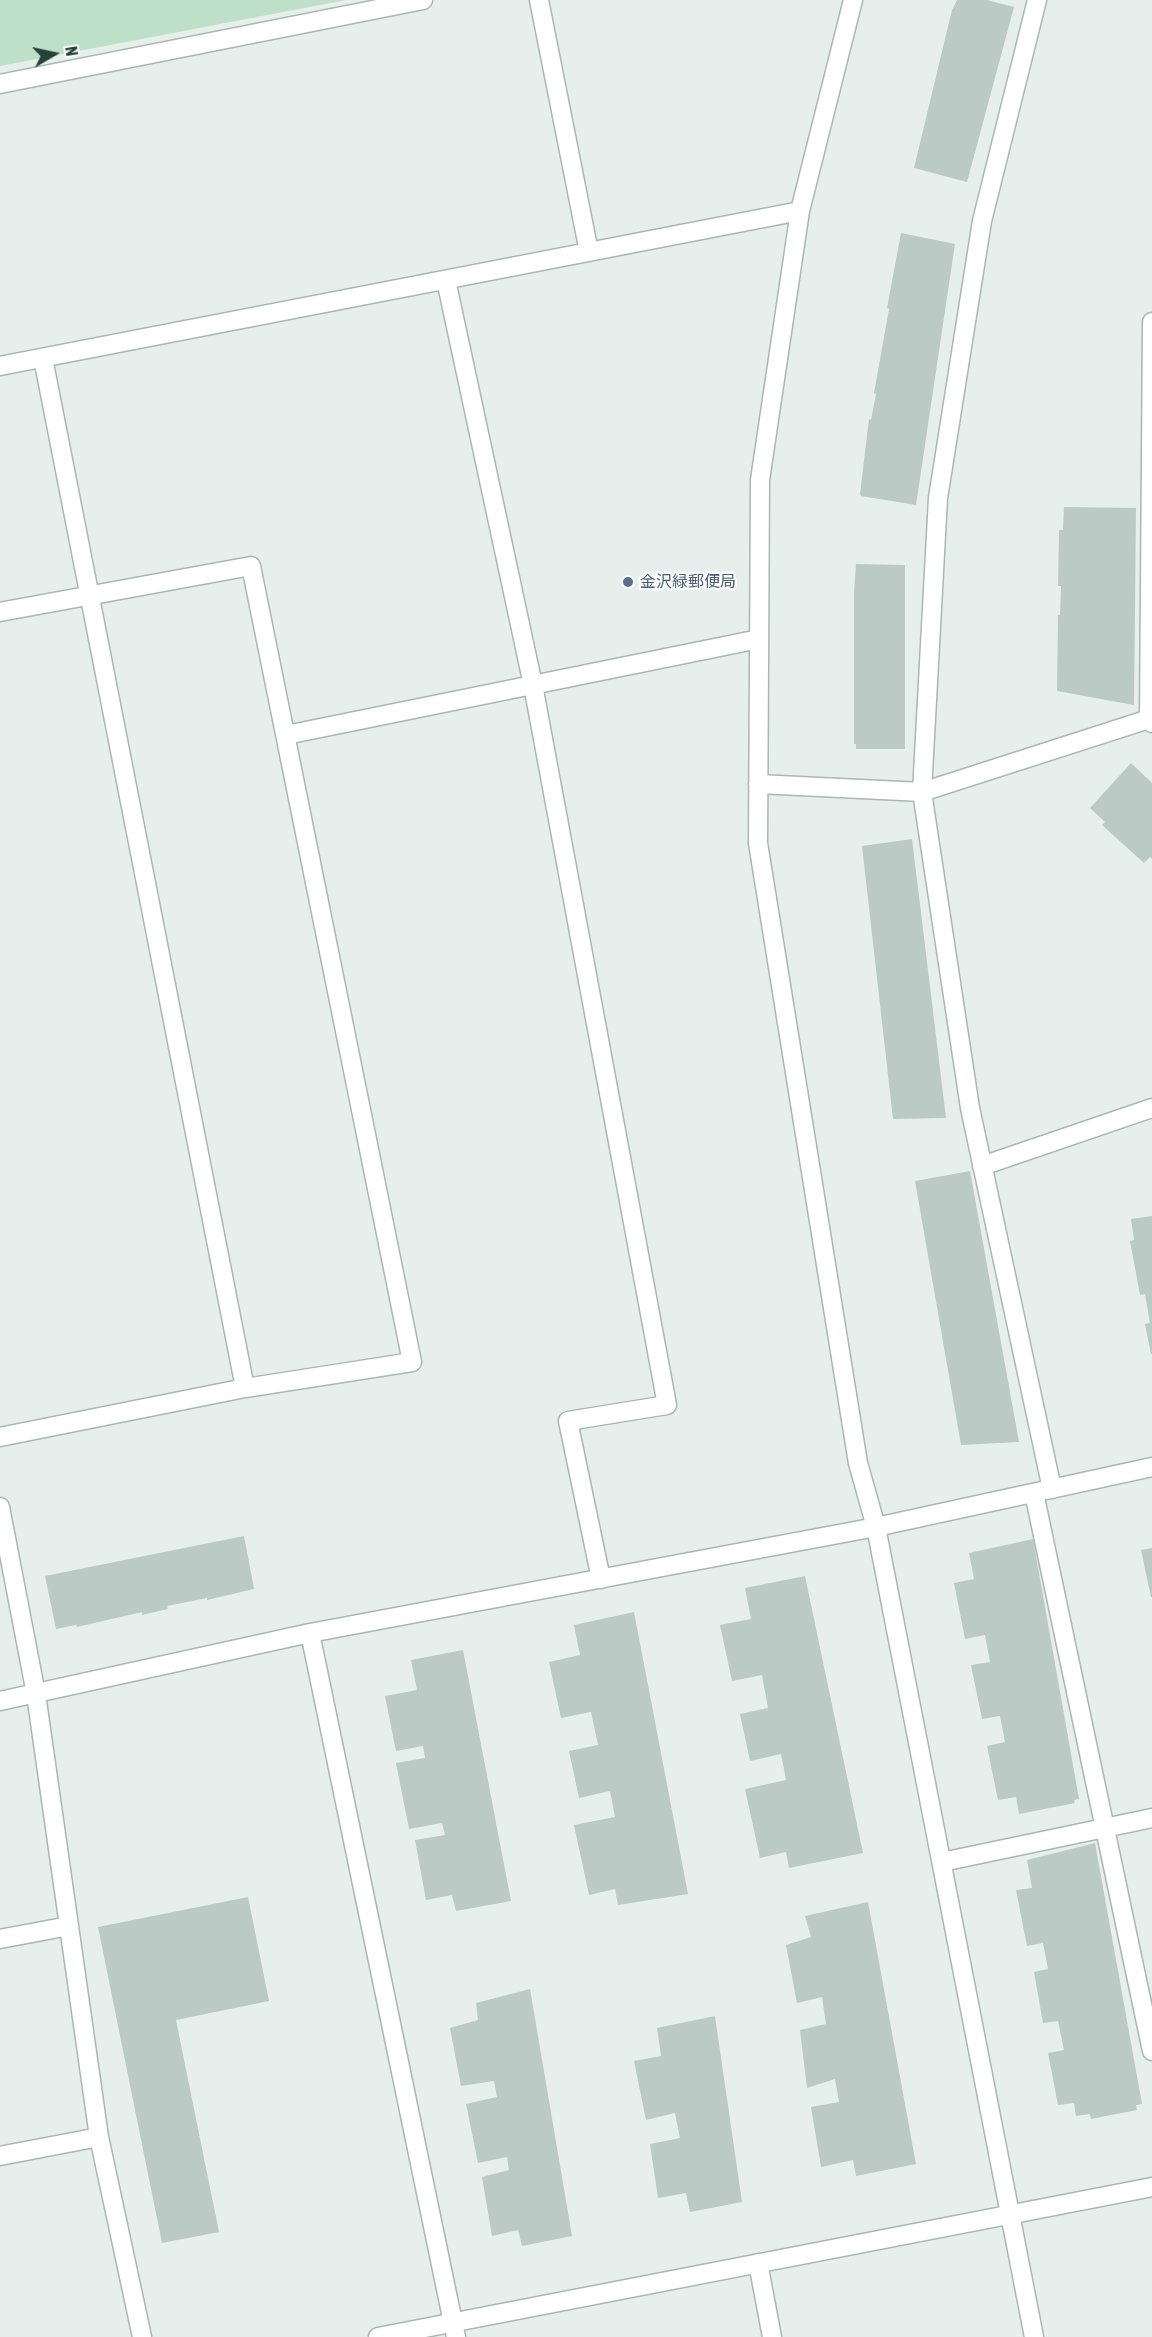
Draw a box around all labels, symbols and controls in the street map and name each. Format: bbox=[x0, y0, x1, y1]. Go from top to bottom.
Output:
north arrow bbox=[24, 24, 84, 84]
text: N bbox=[62, 45, 81, 57]
place label: 金沢緑郵便局 bbox=[640, 572, 736, 592]
marker: 金沢緑郵便局 bbox=[621, 575, 635, 589]

